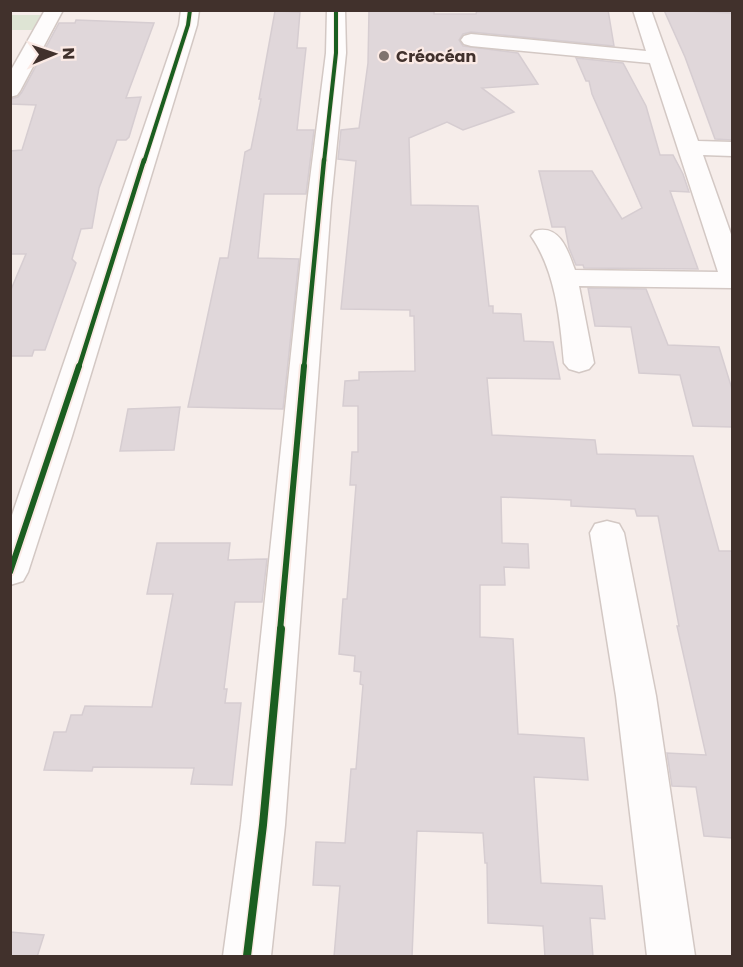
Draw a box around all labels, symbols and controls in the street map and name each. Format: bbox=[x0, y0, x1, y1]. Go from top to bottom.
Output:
north arrow bbox=[24, 24, 84, 84]
place label: Créocéan bbox=[396, 45, 476, 68]
text: N bbox=[57, 47, 80, 60]
marker: Créocéan bbox=[377, 49, 391, 63]

